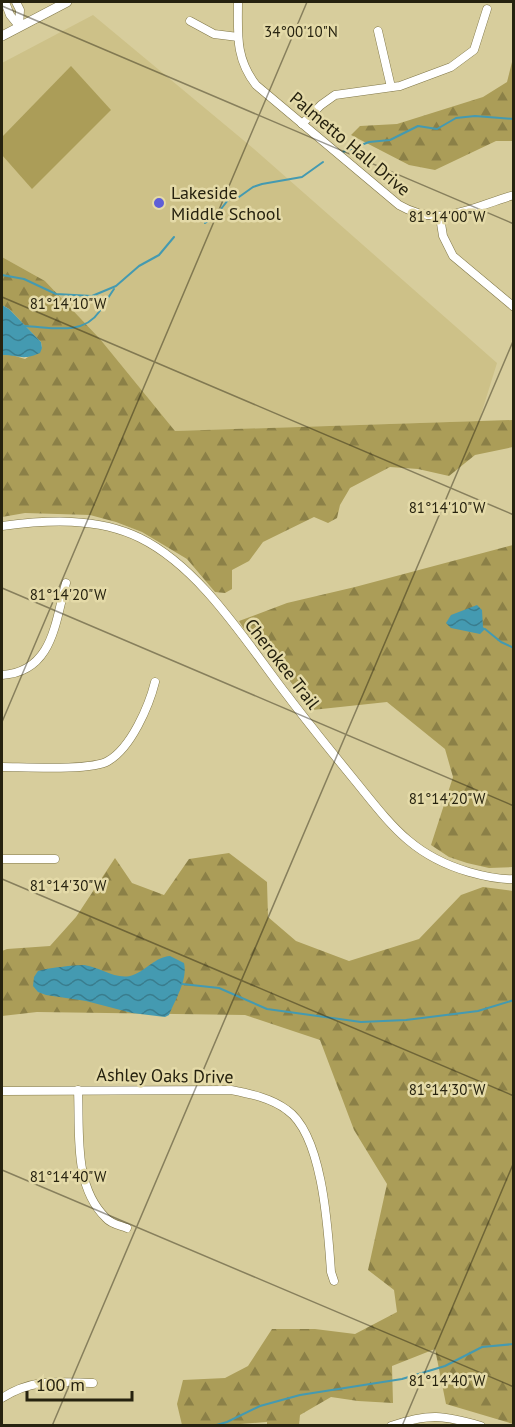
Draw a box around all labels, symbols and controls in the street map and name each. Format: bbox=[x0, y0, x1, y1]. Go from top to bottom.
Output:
text: 34°00'10"N bbox=[264, 22, 338, 41]
street label: Palmetto Hall Drive bbox=[285, 86, 415, 201]
place label: Lakeside Middle School bbox=[171, 181, 281, 225]
marker: Lakeside Middle School bbox=[152, 196, 166, 210]
text: 81°14'00"W bbox=[409, 207, 486, 226]
text: 81°14'10"W bbox=[30, 294, 107, 313]
text: 81°14'10"W bbox=[409, 498, 486, 517]
text: 81°14'20"W bbox=[30, 585, 107, 604]
street label: Cherokee Trail bbox=[240, 614, 325, 714]
text: 81°14'20"W bbox=[409, 789, 486, 808]
text: 81°14'30"W bbox=[30, 876, 107, 895]
street label: Ashley Oaks Drive bbox=[96, 1063, 234, 1088]
text: 81°14'30"W bbox=[409, 1080, 486, 1099]
text: 81°14'40"W bbox=[30, 1167, 107, 1186]
scale bar bbox=[27, 1364, 132, 1402]
text: 81°14'40"W bbox=[409, 1371, 486, 1390]
text: 100 m bbox=[36, 1373, 85, 1396]

